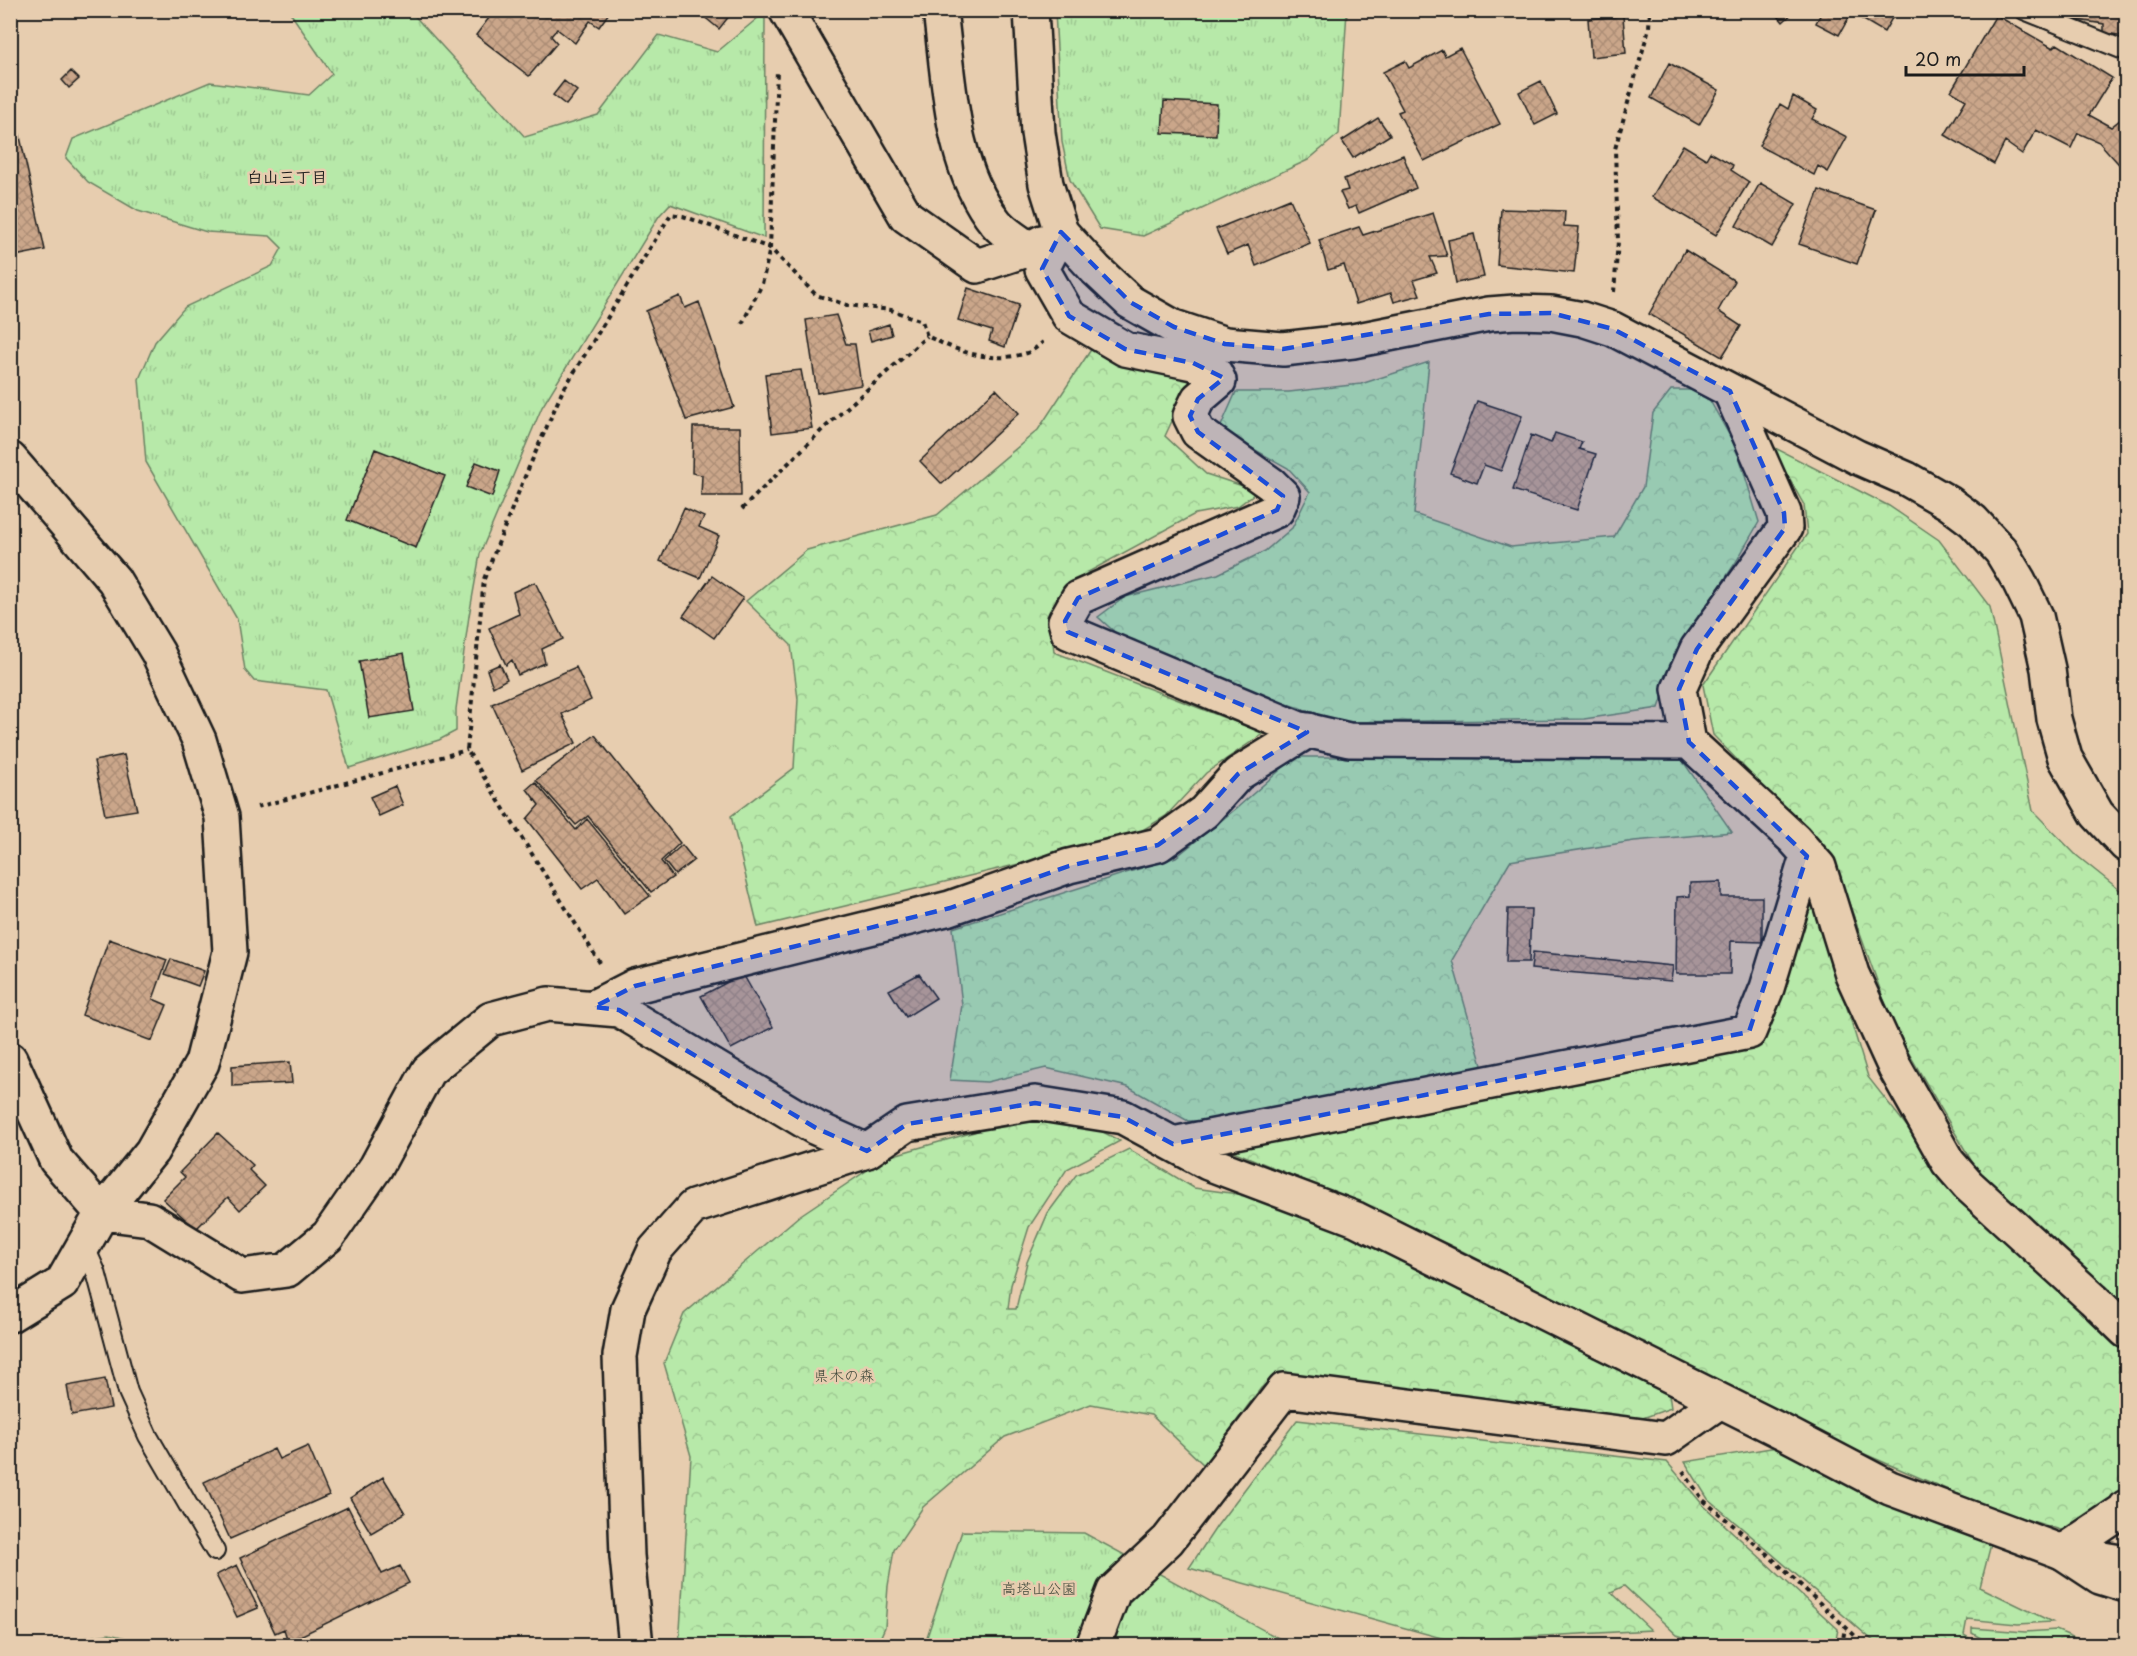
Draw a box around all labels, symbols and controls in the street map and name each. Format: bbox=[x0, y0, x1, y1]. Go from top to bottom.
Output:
scale bar bbox=[1906, 39, 2024, 77]
text: 20 m bbox=[1915, 45, 1961, 72]
district label: 白山三丁目 bbox=[247, 164, 327, 188]
park label: 県木の森 bbox=[814, 1363, 874, 1386]
park label: 高塔山公園 bbox=[1001, 1576, 1077, 1599]

